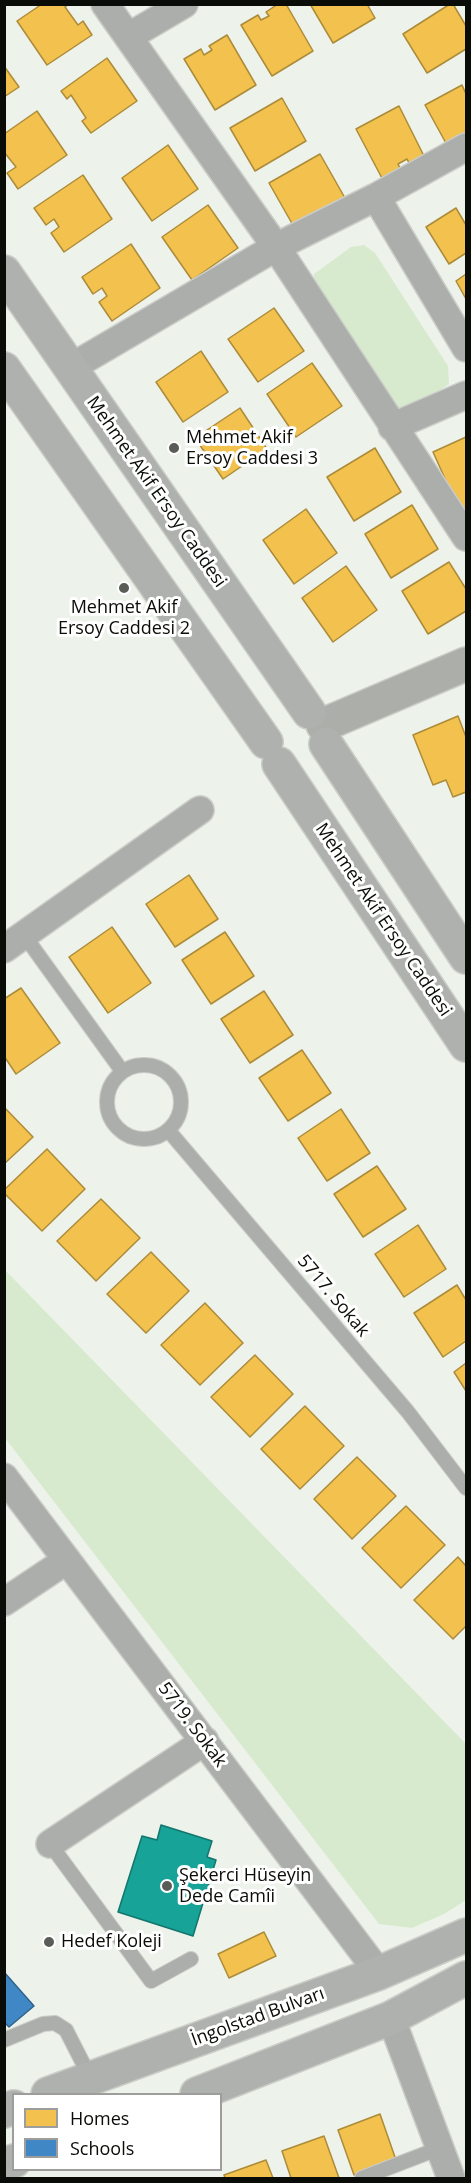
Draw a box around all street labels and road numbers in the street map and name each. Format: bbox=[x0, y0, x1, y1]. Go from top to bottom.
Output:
street label: Mehmet Akif Ersoy Caddesi bbox=[82, 392, 230, 592]
street label: Mehmet Akif Ersoy Caddesi bbox=[310, 819, 456, 1021]
street label: 5717. Sokak bbox=[293, 1251, 373, 1341]
street label: 5719. Sokak bbox=[153, 1678, 231, 1772]
street label: İngolstad Bulvarı bbox=[189, 1983, 327, 2051]

